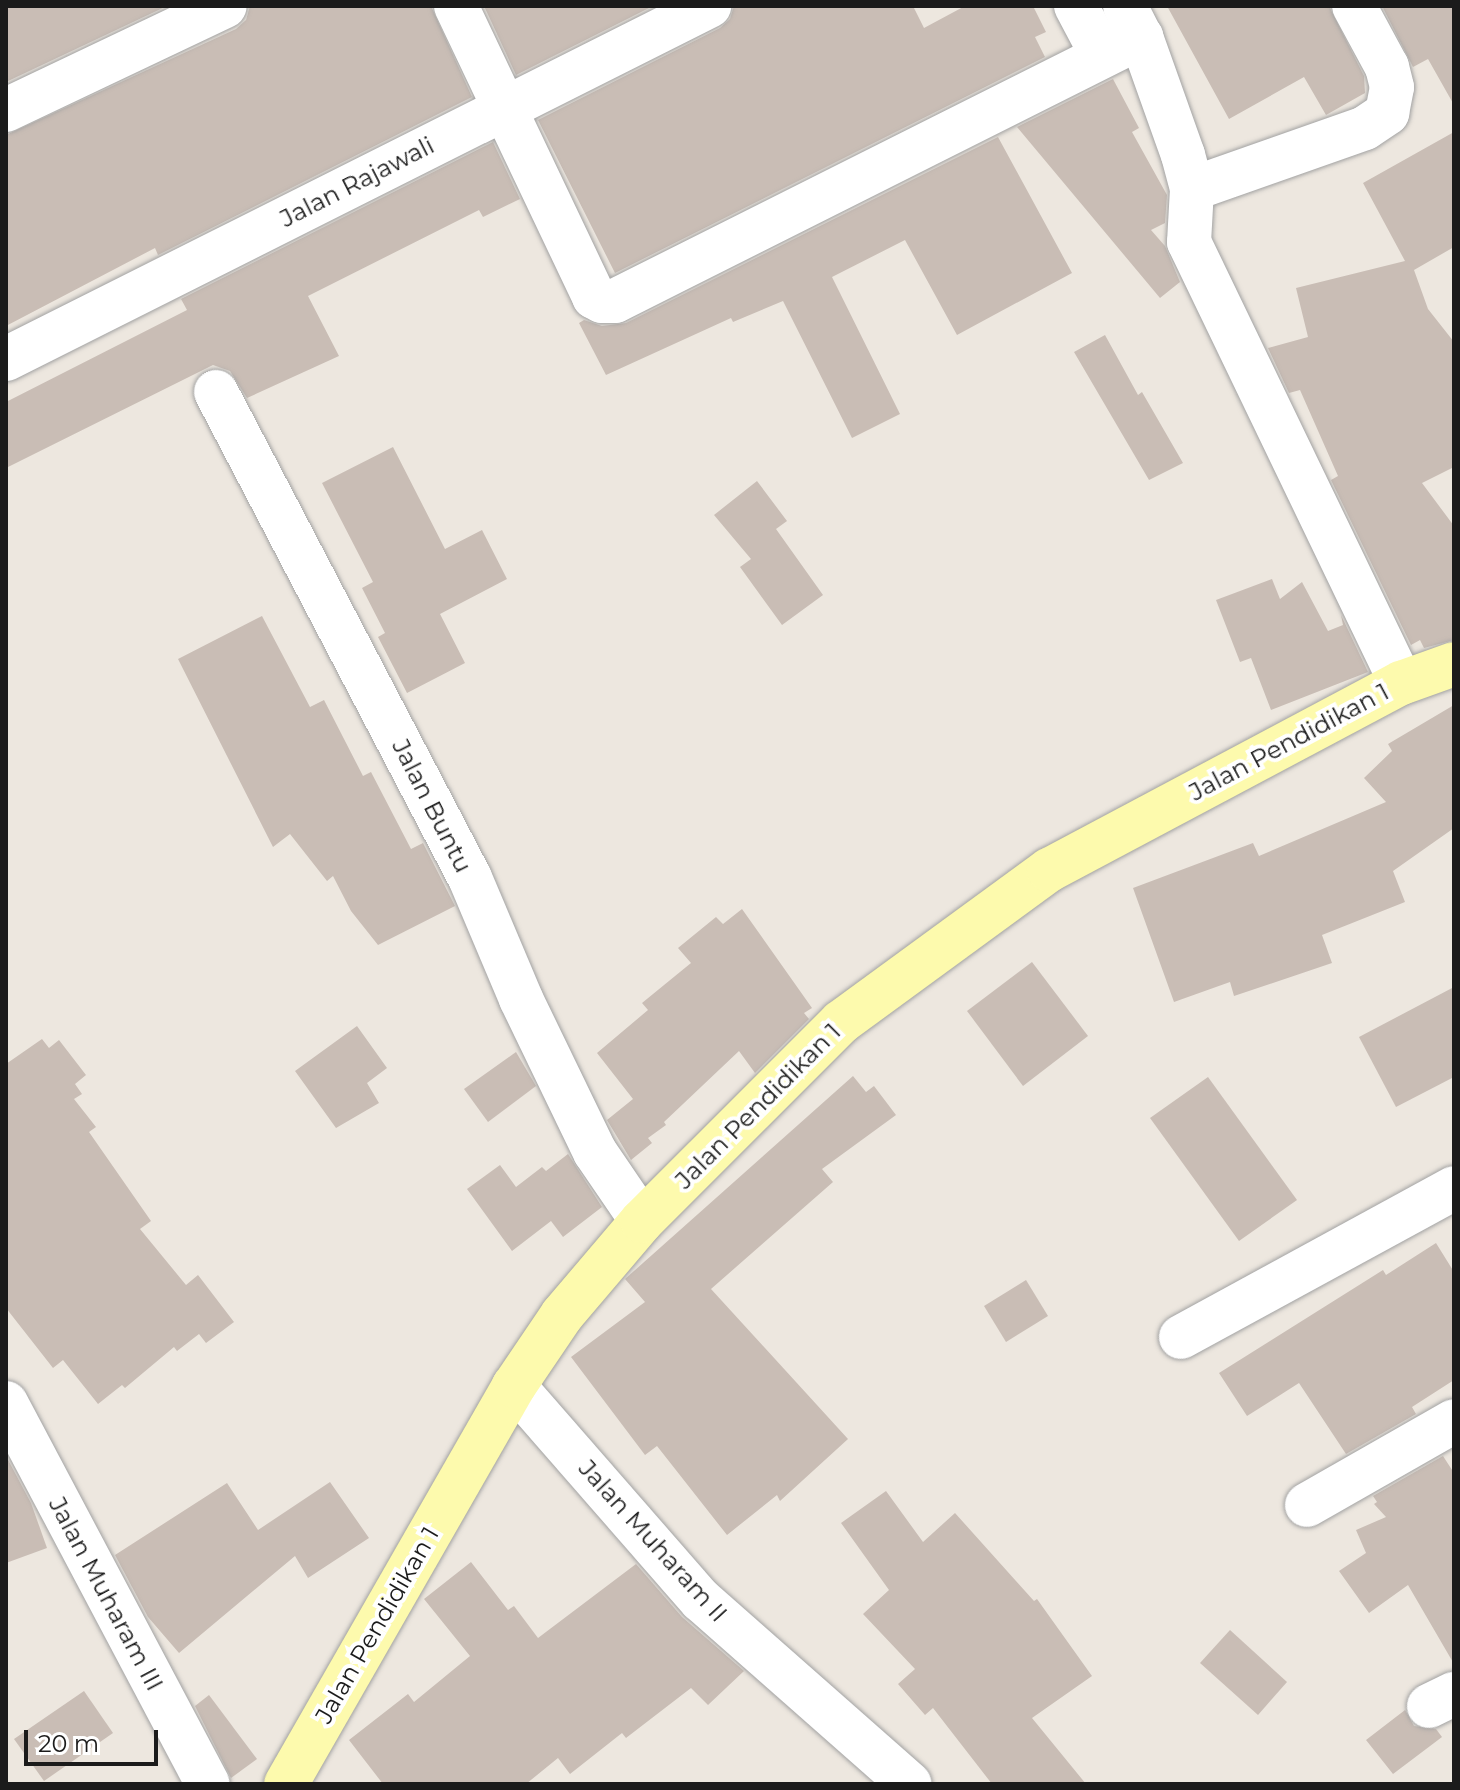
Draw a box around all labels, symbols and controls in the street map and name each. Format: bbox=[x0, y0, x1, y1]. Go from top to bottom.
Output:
street label: Jalan Rajawali bbox=[275, 131, 439, 233]
street label: Jalan Pendidikan 1 bbox=[1184, 677, 1394, 807]
street label: Jalan Buntu bbox=[386, 735, 478, 877]
street label: Jalan Pendidikan 1 bbox=[669, 1017, 847, 1195]
street label: Jalan Muharam II bbox=[573, 1454, 733, 1628]
street label: Jalan Muharam III bbox=[43, 1492, 169, 1696]
street label: Jalan Pendidikan 1 bbox=[309, 1522, 445, 1728]
scale bar bbox=[28, 1714, 162, 1764]
text: 20 m bbox=[38, 1729, 99, 1758]

